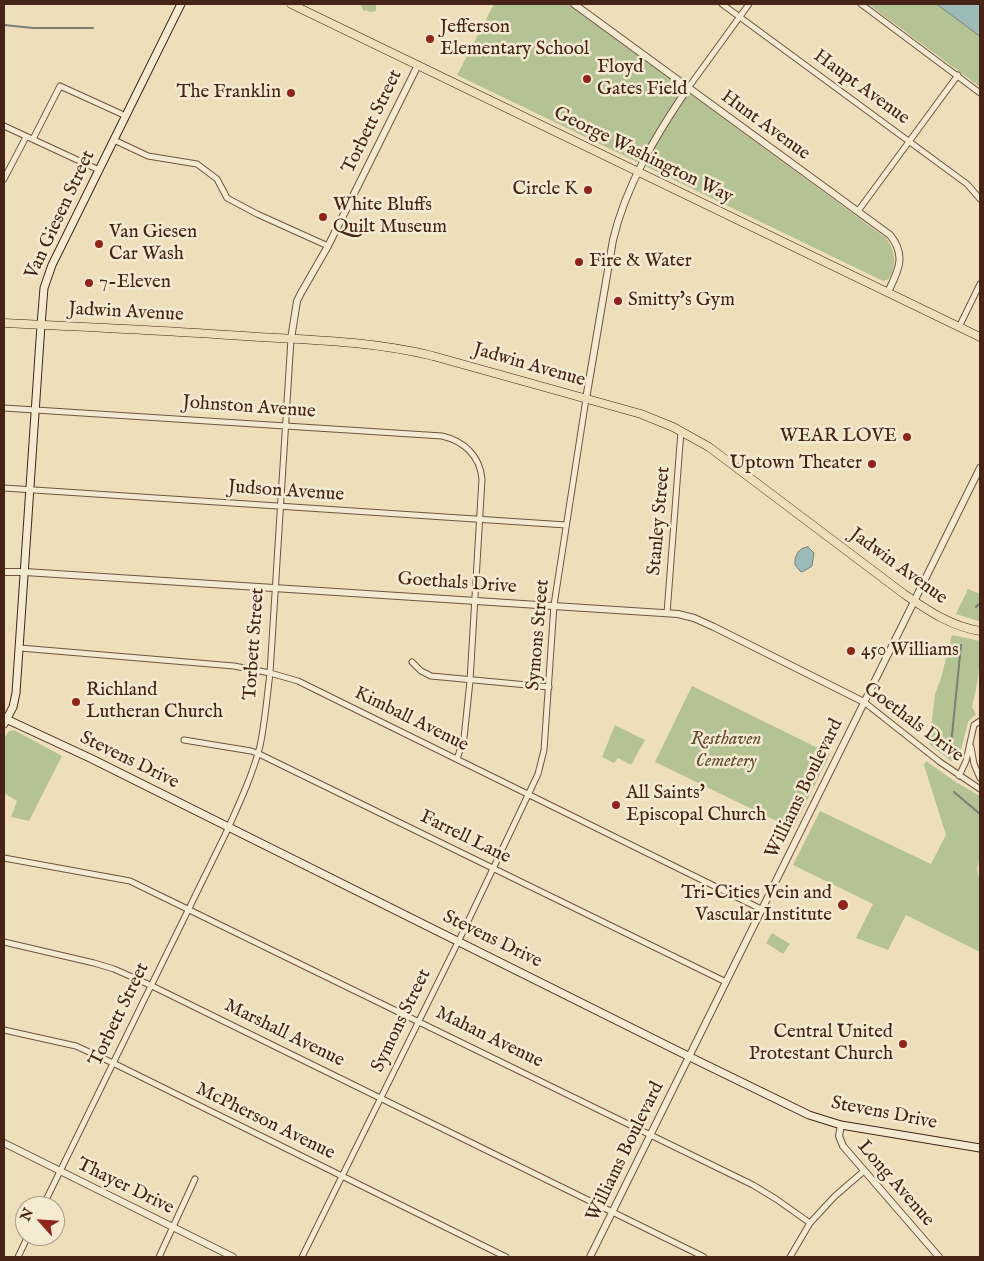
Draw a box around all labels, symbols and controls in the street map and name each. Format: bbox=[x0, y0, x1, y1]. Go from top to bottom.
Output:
place label: Jefferson Elementary School bbox=[440, 17, 589, 61]
marker: Jefferson Elementary School bbox=[424, 33, 436, 45]
street label: Haupt Avenue bbox=[808, 45, 914, 131]
place label: Floyd Gates Field bbox=[597, 57, 687, 101]
street label: Torbett Street bbox=[338, 66, 408, 178]
marker: Floyd Gates Field bbox=[581, 73, 593, 85]
place label: The Franklin bbox=[176, 82, 281, 104]
street label: Hunt Avenue bbox=[716, 86, 814, 166]
marker: The Franklin bbox=[285, 87, 297, 99]
street label: George Washington Way bbox=[550, 103, 736, 209]
street label: Van Giesen Street bbox=[21, 147, 101, 283]
place label: Circle K bbox=[513, 179, 578, 201]
marker: Circle K bbox=[582, 184, 594, 196]
place label: White Bluffs Quilt Museum bbox=[333, 195, 447, 239]
marker: White Bluffs Quilt Museum bbox=[317, 211, 329, 223]
place label: Van Giesen Car Wash bbox=[109, 222, 197, 266]
marker: Van Giesen Car Wash bbox=[93, 238, 105, 250]
place label: Fire & Water bbox=[589, 251, 692, 273]
marker: Fire & Water bbox=[573, 256, 585, 268]
place label: 7-Eleven bbox=[99, 272, 171, 294]
marker: 7-Eleven bbox=[83, 277, 95, 289]
place label: Smitty's Gym bbox=[628, 290, 735, 312]
marker: Smitty's Gym bbox=[612, 295, 624, 307]
street label: Jadwin Avenue bbox=[68, 299, 184, 327]
street label: Jadwin Avenue bbox=[470, 339, 588, 393]
street label: Johnston Avenue bbox=[182, 392, 316, 424]
place label: WEAR LOVE bbox=[780, 426, 897, 448]
marker: WEAR LOVE bbox=[901, 431, 913, 443]
place label: Uptown Theater bbox=[730, 453, 862, 475]
marker: Uptown Theater bbox=[866, 458, 878, 470]
street label: Stanley Street bbox=[644, 466, 676, 576]
street label: Judson Avenue bbox=[227, 477, 345, 507]
street label: Jadwin Avenue bbox=[845, 524, 951, 610]
street label: Goethals Drive bbox=[397, 568, 517, 600]
street label: Symons Street bbox=[523, 578, 555, 692]
street label: Torbett Street bbox=[240, 587, 270, 701]
place label: 450 Williams bbox=[861, 640, 959, 662]
marker: 450 Williams bbox=[845, 645, 857, 657]
street label: Goethals Drive bbox=[859, 678, 967, 768]
place label: Richland Lutheran Church bbox=[86, 680, 223, 724]
street label: Kimball Avenue bbox=[350, 682, 472, 758]
marker: Richland Lutheran Church bbox=[70, 696, 82, 708]
street label: Williams Boulevard bbox=[761, 715, 849, 863]
street label: Stevens Drive bbox=[76, 727, 182, 795]
park label: Resthaven Cemetery bbox=[691, 729, 761, 773]
place label: All Saints' Episcopal Church bbox=[626, 783, 766, 827]
marker: All Saints' Episcopal Church bbox=[610, 799, 622, 811]
street label: Farrell Lane bbox=[416, 806, 514, 870]
place label: Tri-Cities Vein and Vascular Institute bbox=[681, 883, 832, 927]
marker: Tri-Cities Vein and Vascular Institute bbox=[836, 898, 850, 912]
street label: Stevens Drive bbox=[439, 906, 545, 974]
street label: Torbett Street bbox=[85, 959, 155, 1071]
street label: Symons Street bbox=[367, 966, 437, 1076]
street label: Marshall Avenue bbox=[220, 995, 348, 1073]
street label: Mahan Avenue bbox=[432, 1002, 546, 1074]
place label: Central United Protestant Church bbox=[749, 1022, 893, 1066]
marker: Central United Protestant Church bbox=[897, 1038, 909, 1050]
street label: McPherson Avenue bbox=[192, 1078, 338, 1166]
street label: Williams Boulevard bbox=[582, 1078, 670, 1226]
street label: Stevens Drive bbox=[829, 1093, 939, 1135]
street label: Long Avenue bbox=[851, 1136, 939, 1232]
street label: Thayer Drive bbox=[73, 1154, 177, 1220]
north arrow bbox=[15, 1196, 65, 1246]
text: N bbox=[17, 1205, 38, 1224]

